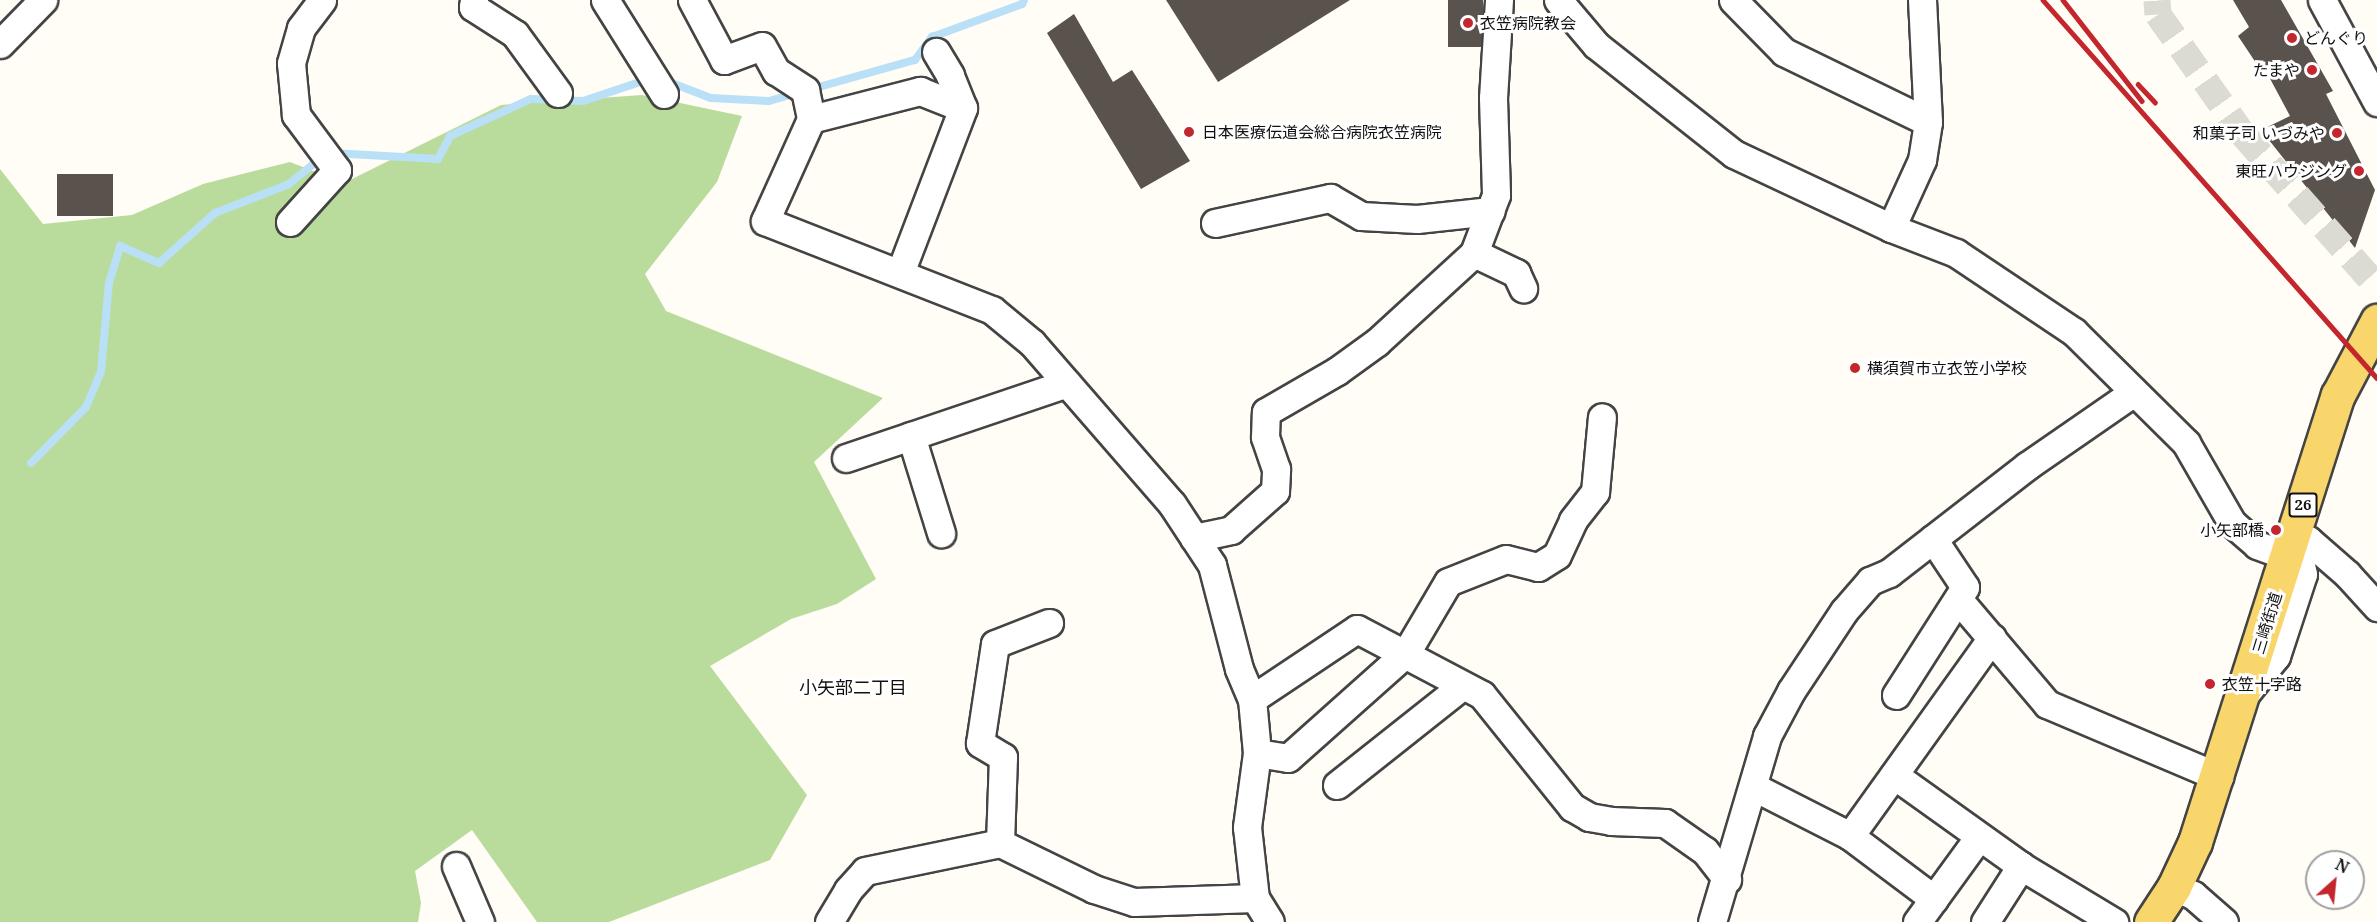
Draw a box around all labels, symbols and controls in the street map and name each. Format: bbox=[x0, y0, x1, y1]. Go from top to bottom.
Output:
place label: 衣笠病院教会 bbox=[1480, 13, 1576, 33]
marker: 衣笠病院教会 bbox=[1461, 16, 1475, 30]
place label: どんぐり bbox=[2304, 28, 2368, 48]
marker: どんぐり bbox=[2285, 31, 2299, 45]
place label: たまや bbox=[2252, 60, 2300, 80]
marker: たまや bbox=[2305, 63, 2319, 77]
place label: 日本医療伝道会総合病院衣笠病院 bbox=[1202, 122, 1442, 142]
marker: 日本医療伝道会総合病院衣笠病院 bbox=[1180, 123, 1198, 141]
place label: 和菓子司 いづみや bbox=[2193, 123, 2325, 143]
marker: 和菓子司 いづみや bbox=[2330, 126, 2344, 140]
place label: 東旺ハウジング bbox=[2235, 161, 2347, 181]
marker: 東旺ハウジング bbox=[2352, 164, 2366, 178]
place label: 横須賀市立衣笠小学校 bbox=[1867, 358, 2027, 378]
marker: 横須賀市立衣笠小学校 bbox=[1848, 361, 1862, 375]
road number: 26 bbox=[2288, 493, 2318, 517]
place label: 小矢部橋 bbox=[2200, 520, 2264, 540]
marker: 小矢部橋 bbox=[2269, 523, 2283, 537]
street label: 三崎街道 bbox=[2248, 590, 2286, 656]
place label: 衣笠十字路 bbox=[2222, 674, 2302, 694]
district label: 小矢部二丁目 bbox=[799, 676, 907, 698]
marker: 衣笠十字路 bbox=[2203, 677, 2217, 691]
north arrow bbox=[2305, 850, 2365, 910]
text: N bbox=[2332, 853, 2353, 878]

